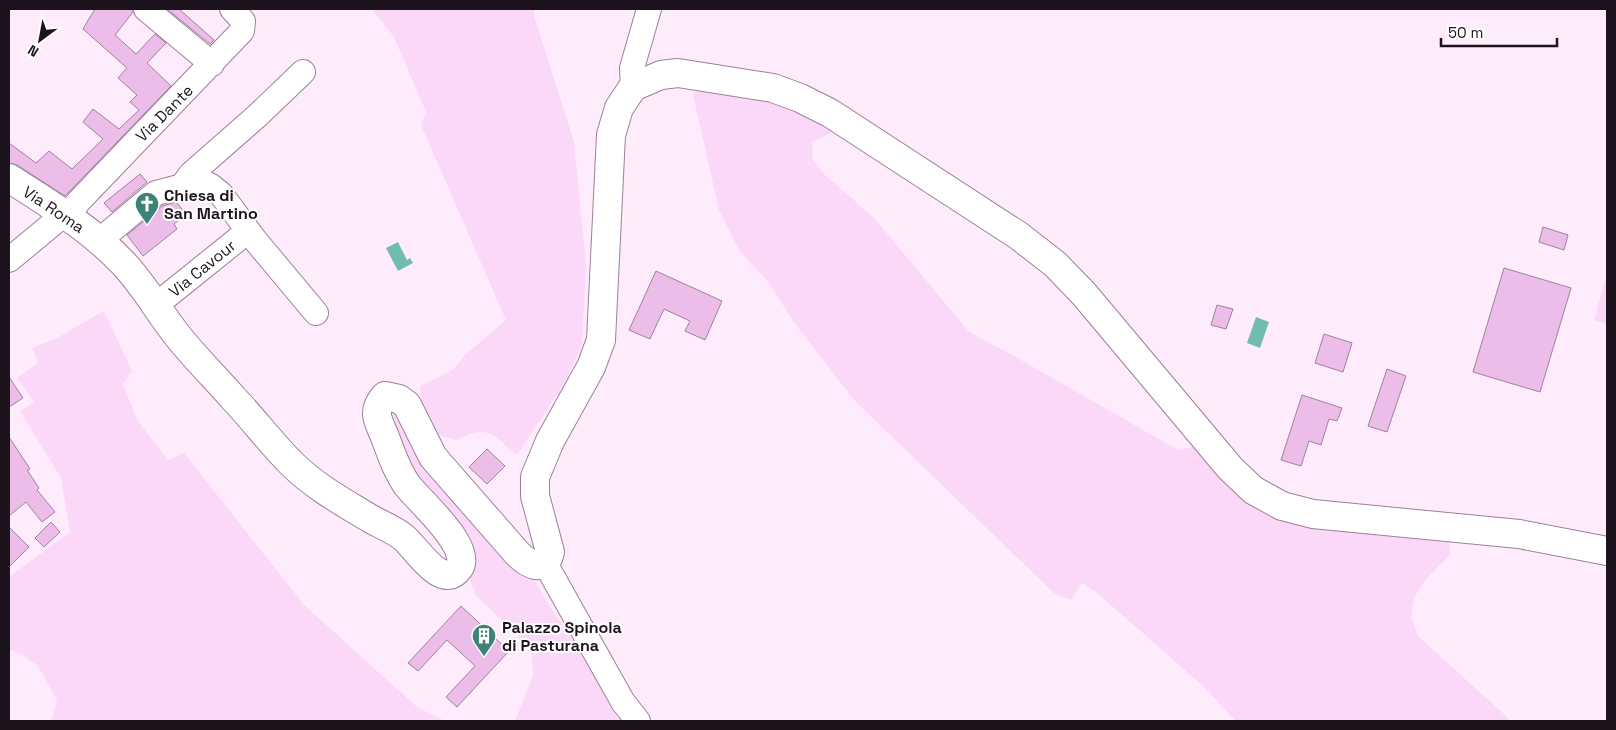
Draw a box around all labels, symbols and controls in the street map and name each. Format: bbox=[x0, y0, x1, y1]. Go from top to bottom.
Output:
north arrow bbox=[15, 15, 65, 65]
scale bar bbox=[1441, 15, 1557, 47]
text: 50 m bbox=[1448, 23, 1483, 42]
text: N bbox=[24, 41, 42, 61]
street label: Via Dante bbox=[131, 80, 198, 147]
street label: Via Roma bbox=[19, 181, 89, 238]
place label: Chiesa di San Martino bbox=[164, 185, 258, 224]
church icon: Chiesa di San Martino bbox=[134, 191, 160, 225]
street label: Via Cavour bbox=[165, 235, 240, 302]
place label: Palazzo Spinola di Pasturana bbox=[502, 617, 622, 656]
building icon: Palazzo Spinola di Pasturana bbox=[471, 623, 497, 657]

